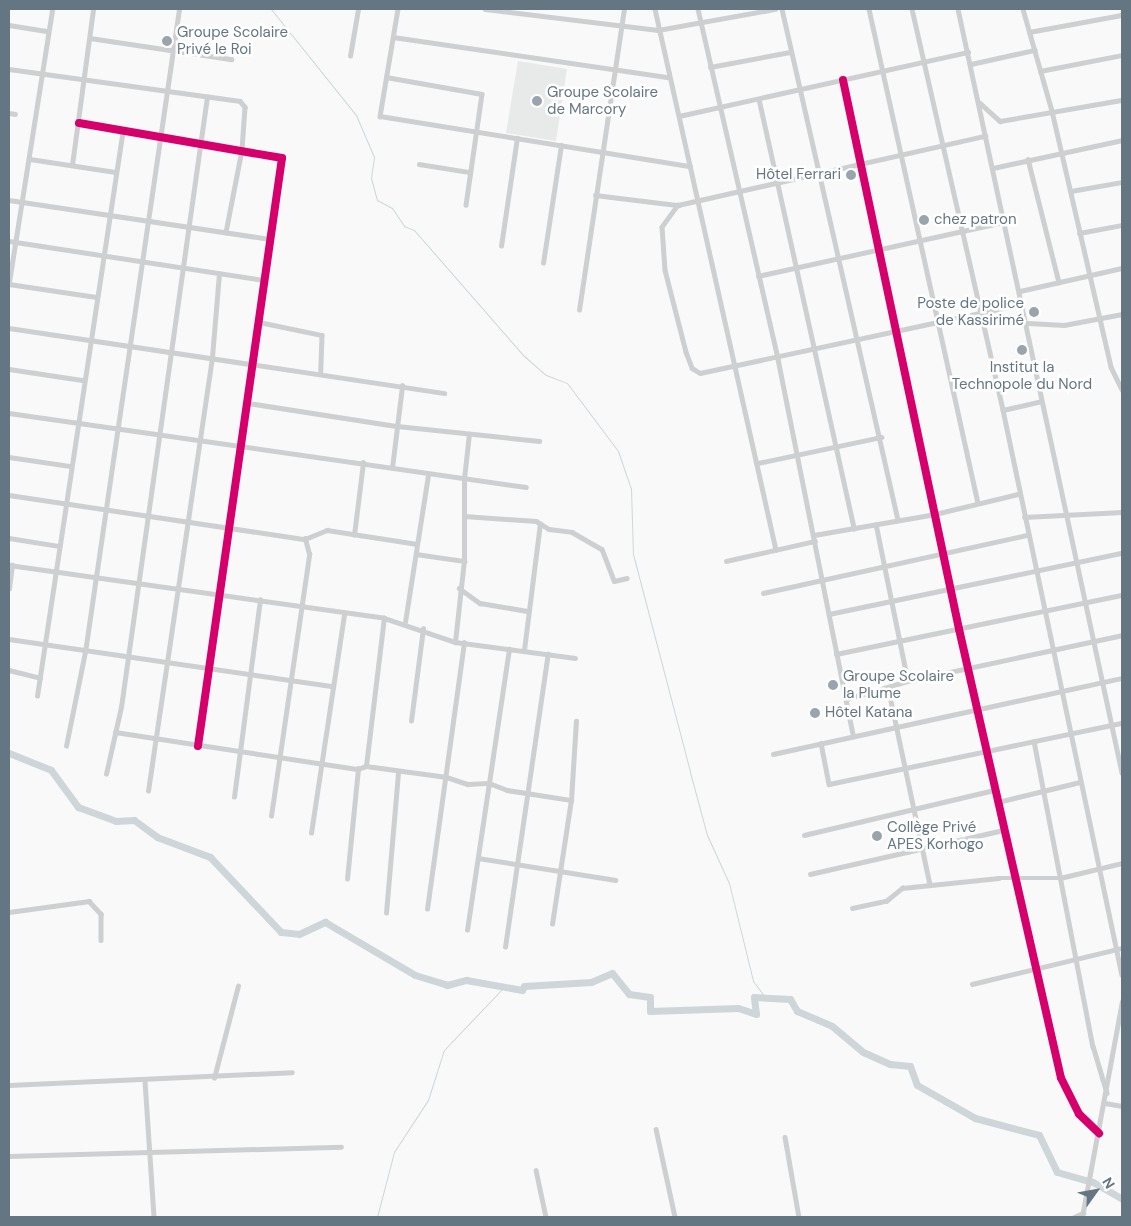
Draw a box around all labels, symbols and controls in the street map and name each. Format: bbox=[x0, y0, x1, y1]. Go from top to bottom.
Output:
place label: Groupe Scolaire Privé le Roi bbox=[177, 23, 288, 58]
marker: Groupe Scolaire Privé le Roi bbox=[161, 35, 173, 47]
place label: Groupe Scolaire de Marcory bbox=[547, 83, 658, 118]
marker: Groupe Scolaire de Marcory bbox=[531, 95, 543, 107]
place label: Hôtel Ferrari bbox=[756, 166, 841, 184]
marker: Hôtel Ferrari bbox=[845, 169, 857, 181]
place label: chez patron bbox=[934, 211, 1017, 229]
marker: chez patron bbox=[918, 214, 930, 226]
place label: Poste de police de Kassirimé bbox=[917, 294, 1024, 329]
marker: Poste de police de Kassirimé bbox=[1028, 306, 1040, 318]
marker: Institut la Technopole du Nord bbox=[1016, 344, 1028, 356]
place label: Institut la Technopole du Nord bbox=[952, 358, 1092, 393]
place label: Groupe Scolaire la Plume bbox=[843, 667, 954, 702]
marker: Groupe Scolaire la Plume bbox=[827, 679, 839, 691]
place label: Hôtel Katana bbox=[825, 704, 913, 722]
marker: Hôtel Katana bbox=[809, 707, 821, 719]
place label: Collège Privé APES Korhogo bbox=[887, 818, 984, 853]
marker: Collège Privé APES Korhogo bbox=[871, 830, 883, 842]
north arrow bbox=[1071, 1166, 1121, 1216]
text: N bbox=[1098, 1174, 1119, 1192]

